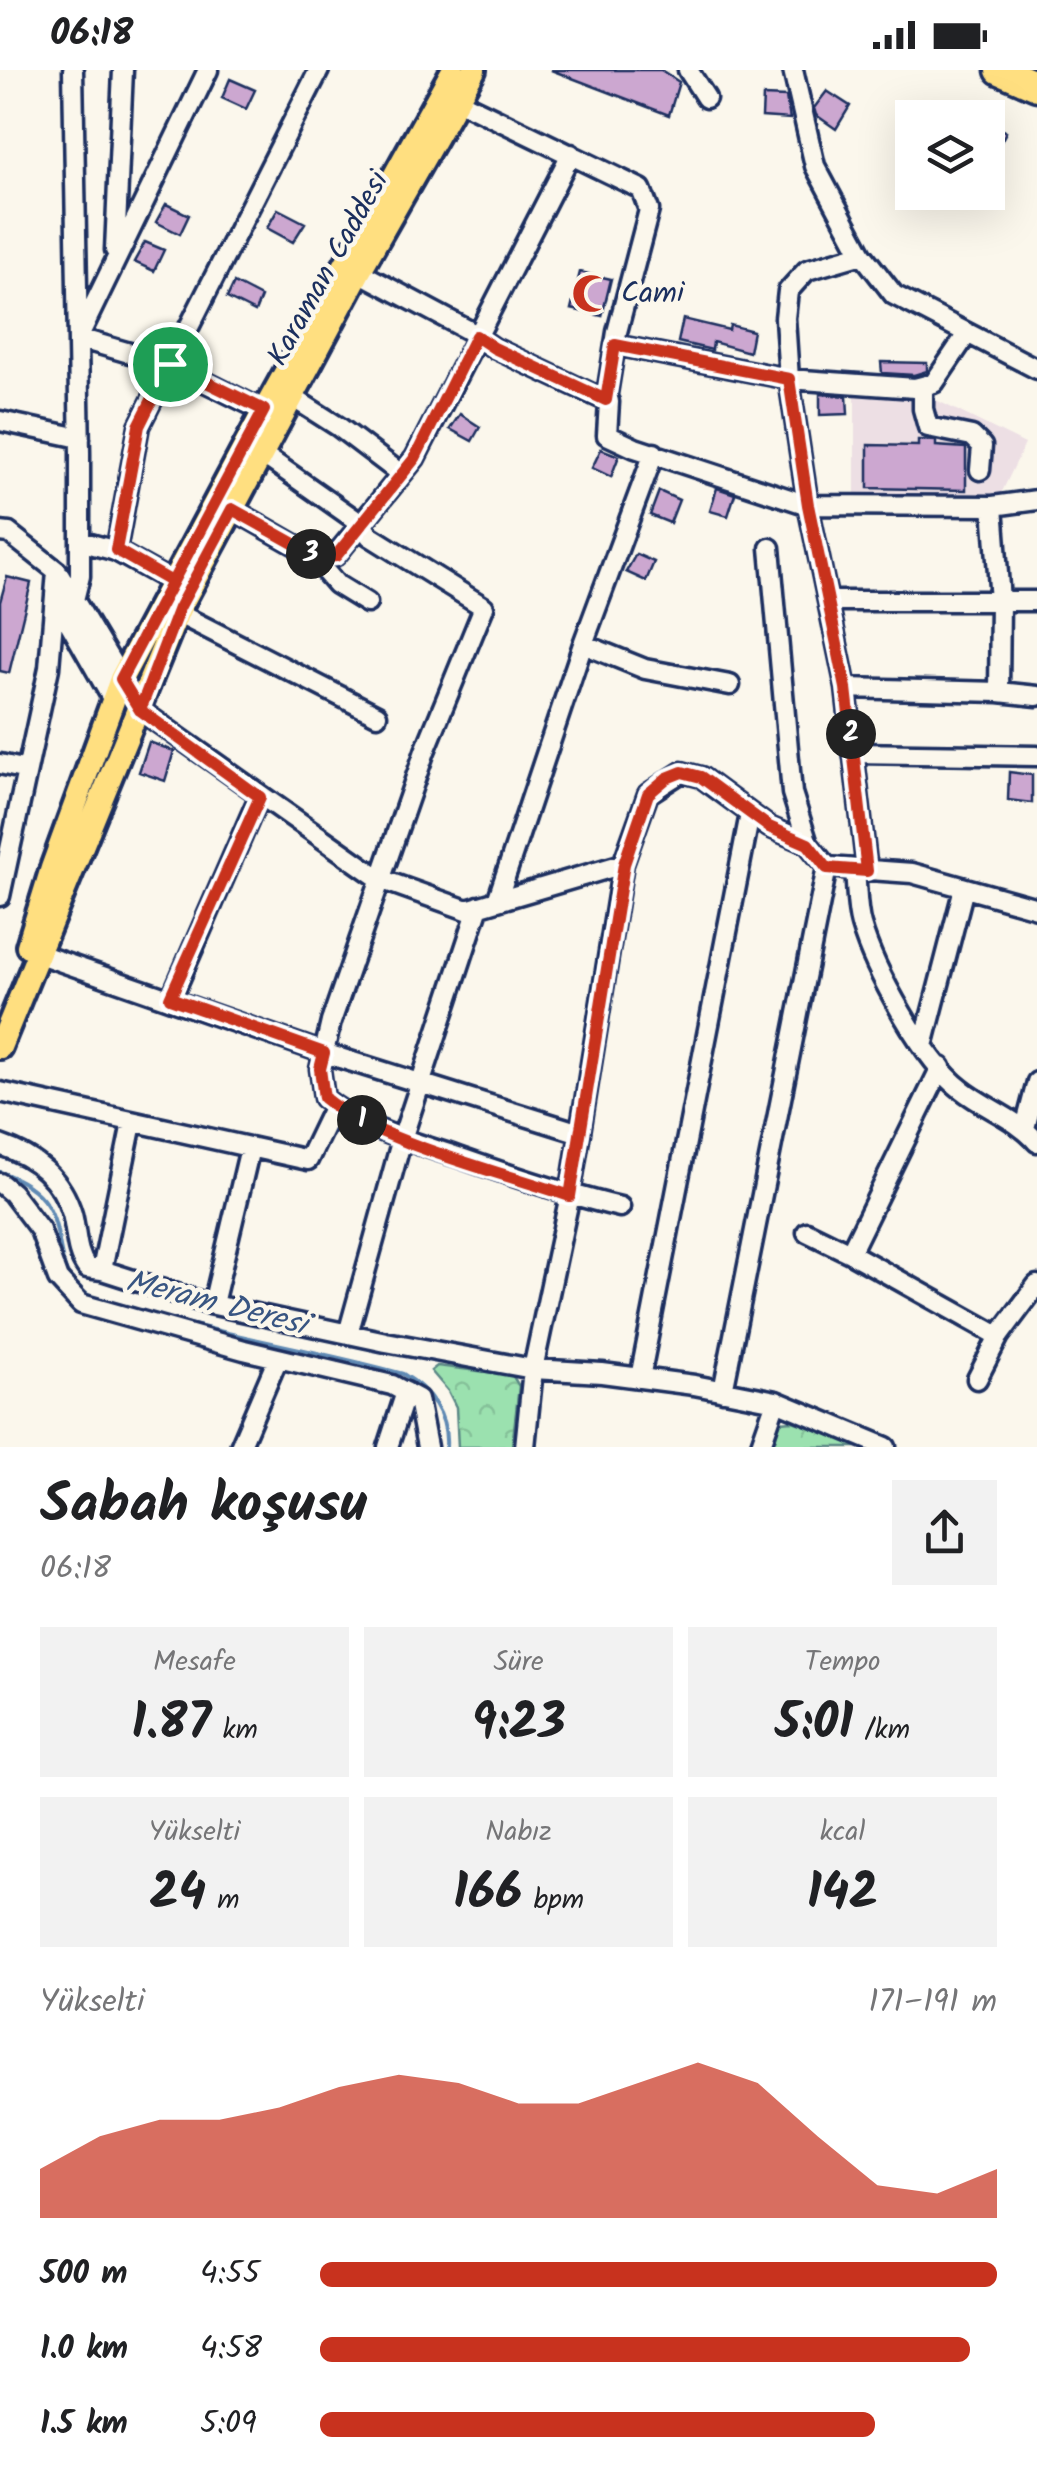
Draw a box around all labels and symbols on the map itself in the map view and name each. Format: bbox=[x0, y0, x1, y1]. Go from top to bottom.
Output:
street label: Karaman Caddesi bbox=[255, 161, 404, 376]
place label: Cami bbox=[621, 270, 686, 318]
mosque icon: Cami bbox=[570, 273, 612, 315]
pin bbox=[128, 322, 213, 407]
pin: 3 bbox=[286, 529, 336, 579]
pin: 2 bbox=[826, 709, 876, 759]
pin: 1 bbox=[337, 1095, 387, 1145]
water label: Meram Deresi bbox=[120, 1257, 318, 1353]

